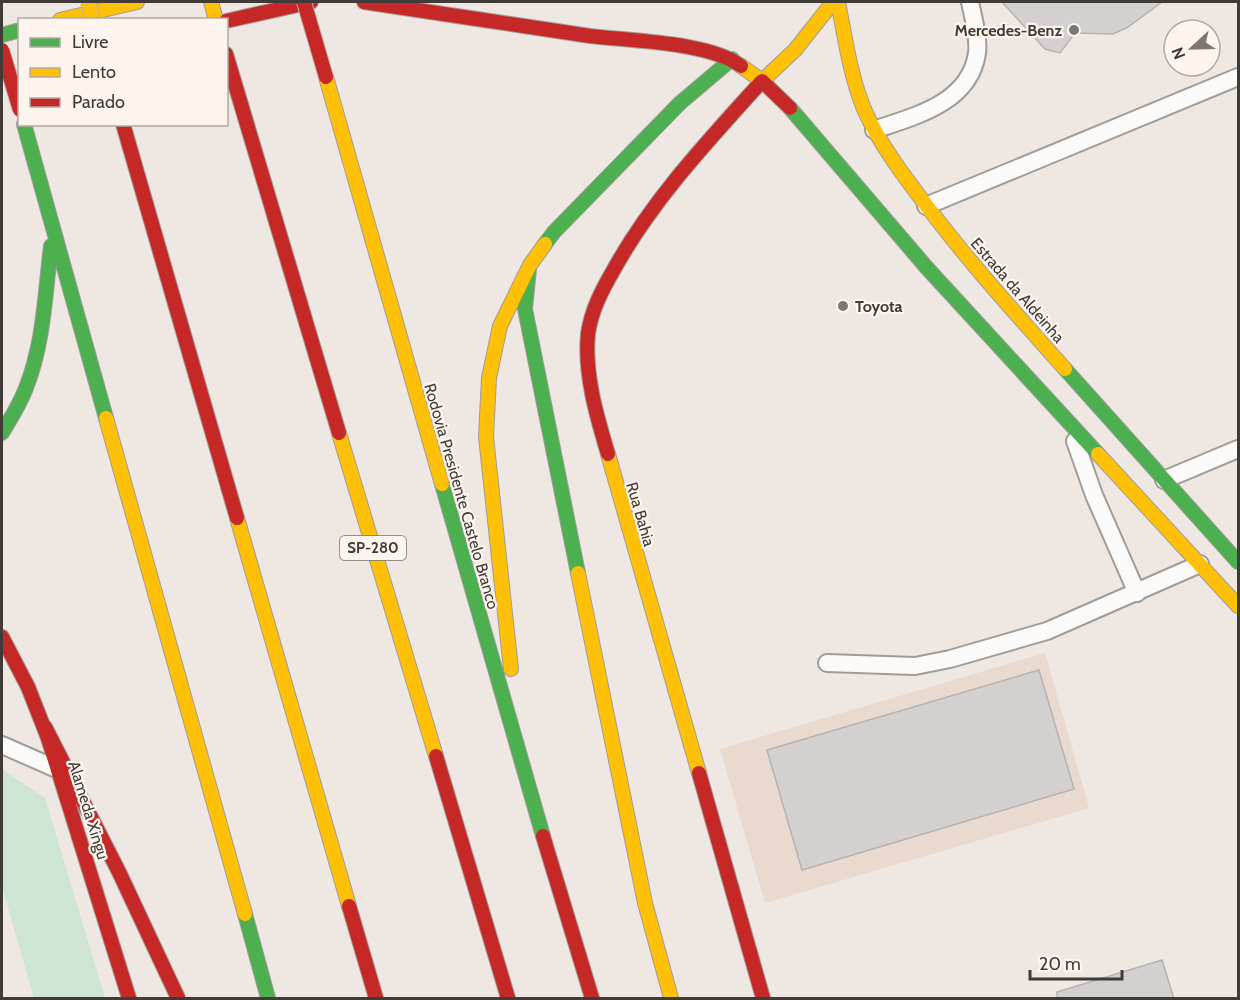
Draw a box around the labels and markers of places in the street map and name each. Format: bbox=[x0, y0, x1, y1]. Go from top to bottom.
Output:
place label: Mercedes-Benz bbox=[955, 21, 1062, 40]
marker: Mercedes-Benz bbox=[1067, 23, 1081, 37]
place label: Toyota bbox=[855, 297, 903, 316]
marker: Toyota bbox=[836, 299, 850, 313]

